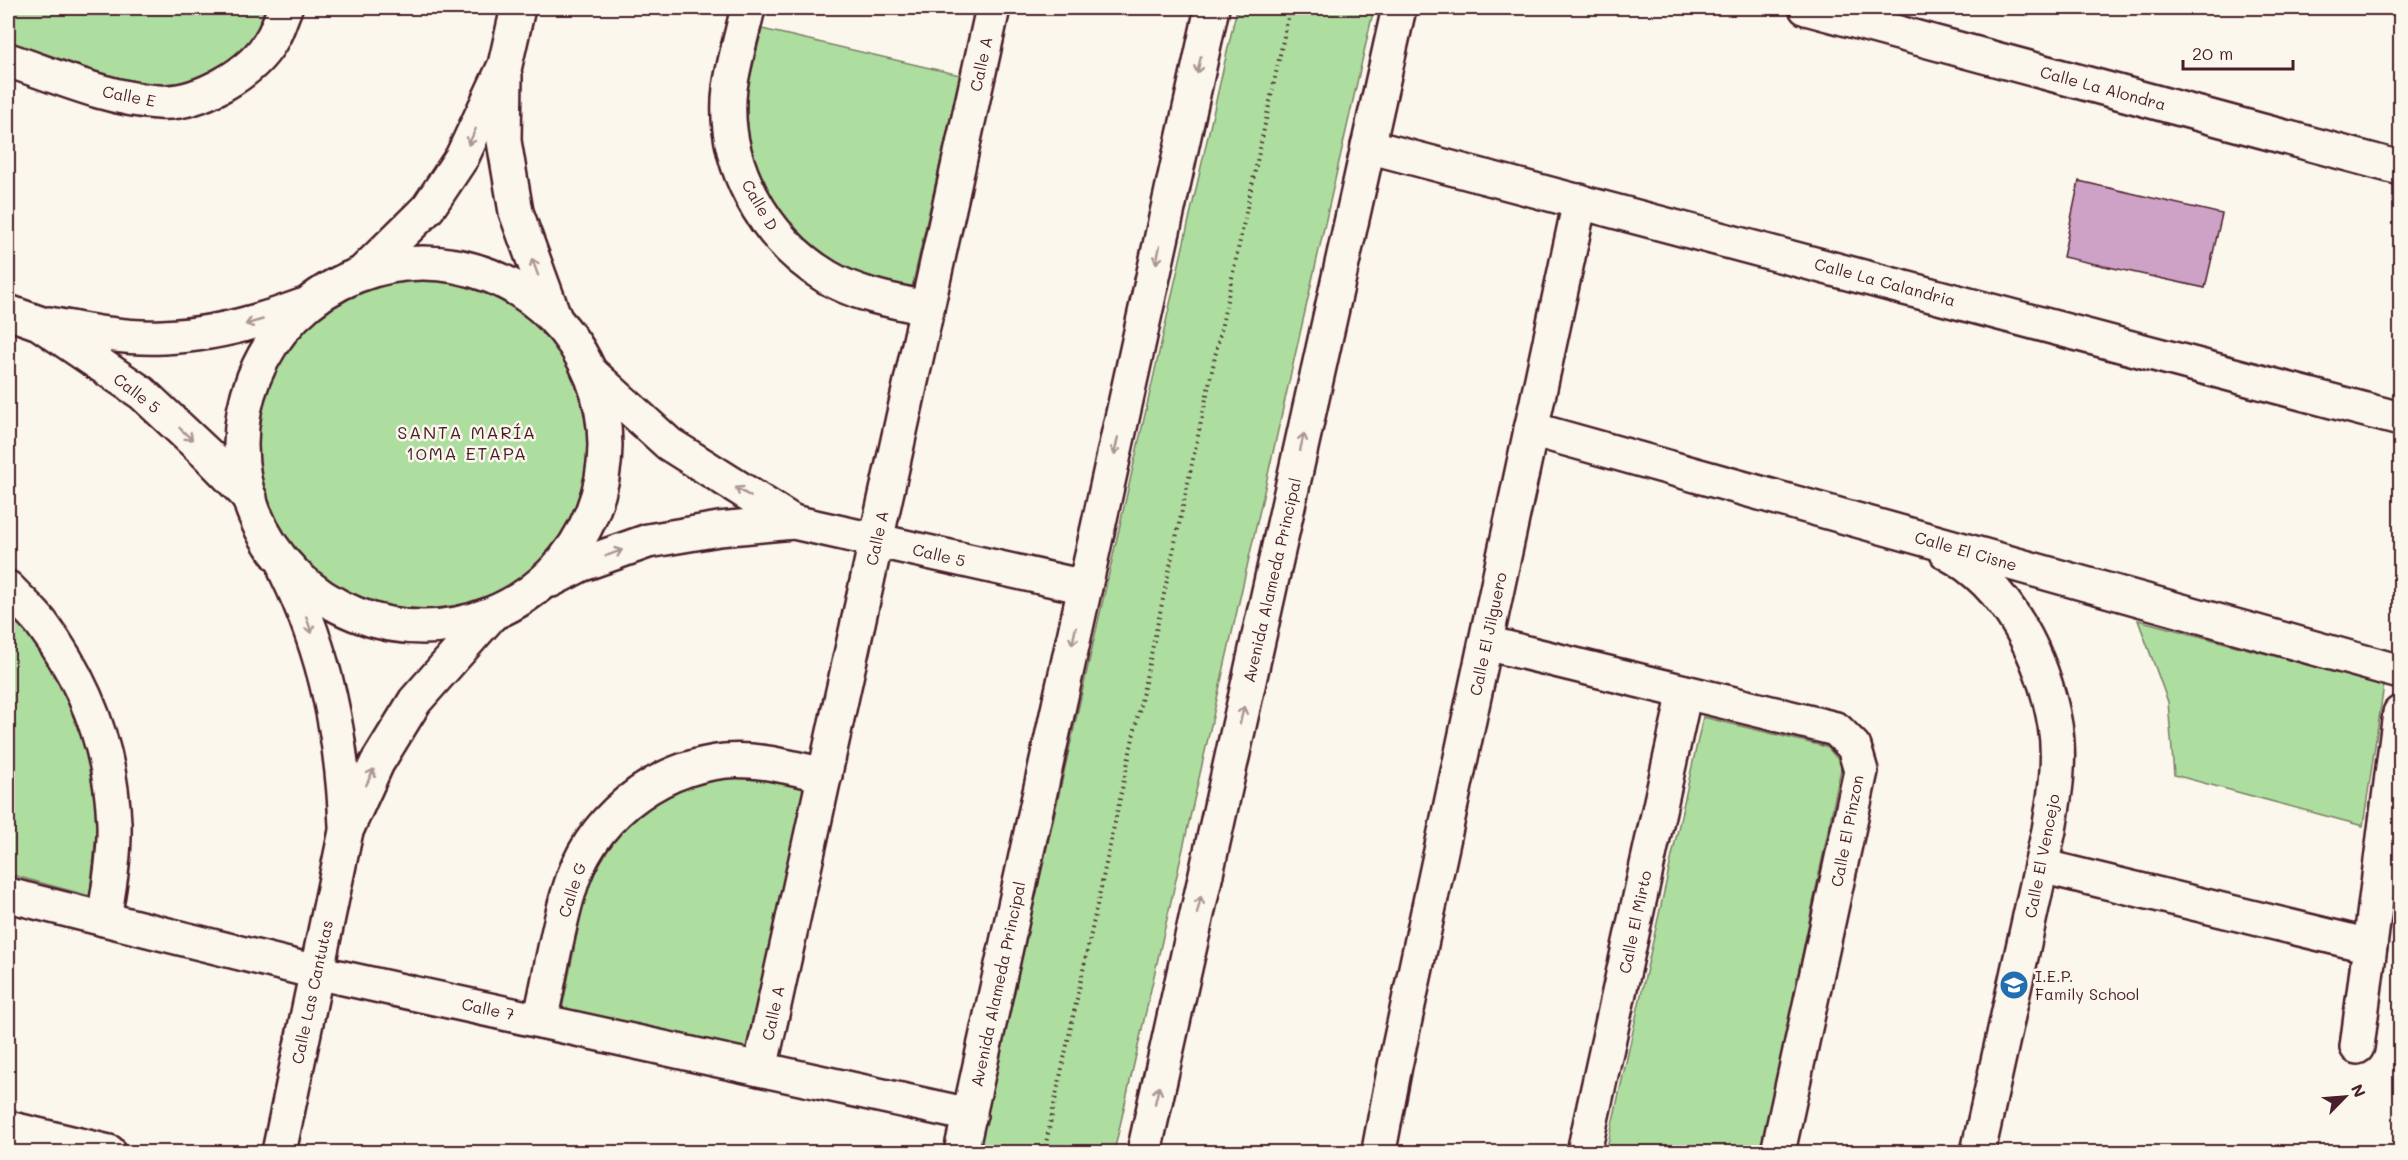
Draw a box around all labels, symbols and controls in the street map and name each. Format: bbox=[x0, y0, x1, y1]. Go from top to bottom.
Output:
scale bar bbox=[2183, 33, 2292, 71]
street label: Calle A bbox=[964, 35, 997, 93]
text: 20 m bbox=[2192, 41, 2233, 65]
one-way arrow bbox=[1193, 54, 1204, 74]
street label: Calle La Alondra bbox=[2038, 61, 2168, 114]
street label: Calle E bbox=[101, 80, 157, 111]
one-way arrow bbox=[465, 128, 477, 146]
street label: Calle D bbox=[737, 175, 783, 234]
one-way arrow bbox=[1151, 245, 1163, 264]
street label: Calle La Calandria bbox=[1812, 253, 1958, 310]
one-way arrow bbox=[529, 258, 540, 277]
one-way arrow bbox=[245, 317, 264, 328]
street label: Calle 5 bbox=[110, 368, 165, 417]
district label: SANTA MARÍA 10MA ETAPA bbox=[397, 420, 537, 465]
one-way arrow bbox=[178, 427, 193, 441]
one-way arrow bbox=[1297, 433, 1309, 452]
one-way arrow bbox=[1110, 435, 1121, 455]
street label: Avenida Alameda Principal bbox=[1238, 475, 1305, 684]
one-way arrow bbox=[735, 485, 752, 497]
street label: Calle A bbox=[860, 509, 893, 567]
street label: Calle El Cisne bbox=[1912, 526, 2020, 575]
street label: Calle 5 bbox=[911, 538, 968, 571]
one-way arrow bbox=[604, 547, 623, 558]
street label: Calle El Jilguero bbox=[1464, 570, 1511, 698]
one-way arrow bbox=[304, 615, 315, 634]
one-way arrow bbox=[1068, 626, 1080, 645]
one-way arrow bbox=[1236, 705, 1248, 724]
one-way arrow bbox=[365, 769, 377, 787]
street label: Calle El Pinzon bbox=[1825, 773, 1868, 889]
street label: Calle El Vencejo bbox=[2019, 792, 2064, 920]
street label: Calle G bbox=[553, 860, 590, 920]
street label: Calle El Mirto bbox=[1613, 868, 1656, 975]
street label: Avenida Alameda Principal bbox=[965, 879, 1030, 1089]
one-way arrow bbox=[1194, 896, 1206, 915]
street label: Calle Las Cantutas bbox=[286, 918, 337, 1066]
place label: I.E.P. Family School bbox=[2035, 965, 2139, 1004]
school or university icon: I.E.P. Family School bbox=[1998, 969, 2030, 1001]
street label: Calle A bbox=[756, 984, 789, 1042]
street label: Calle 7 bbox=[460, 993, 516, 1024]
north arrow bbox=[2315, 1067, 2375, 1127]
text: N bbox=[2347, 1081, 2371, 1100]
one-way arrow bbox=[1152, 1086, 1163, 1106]

